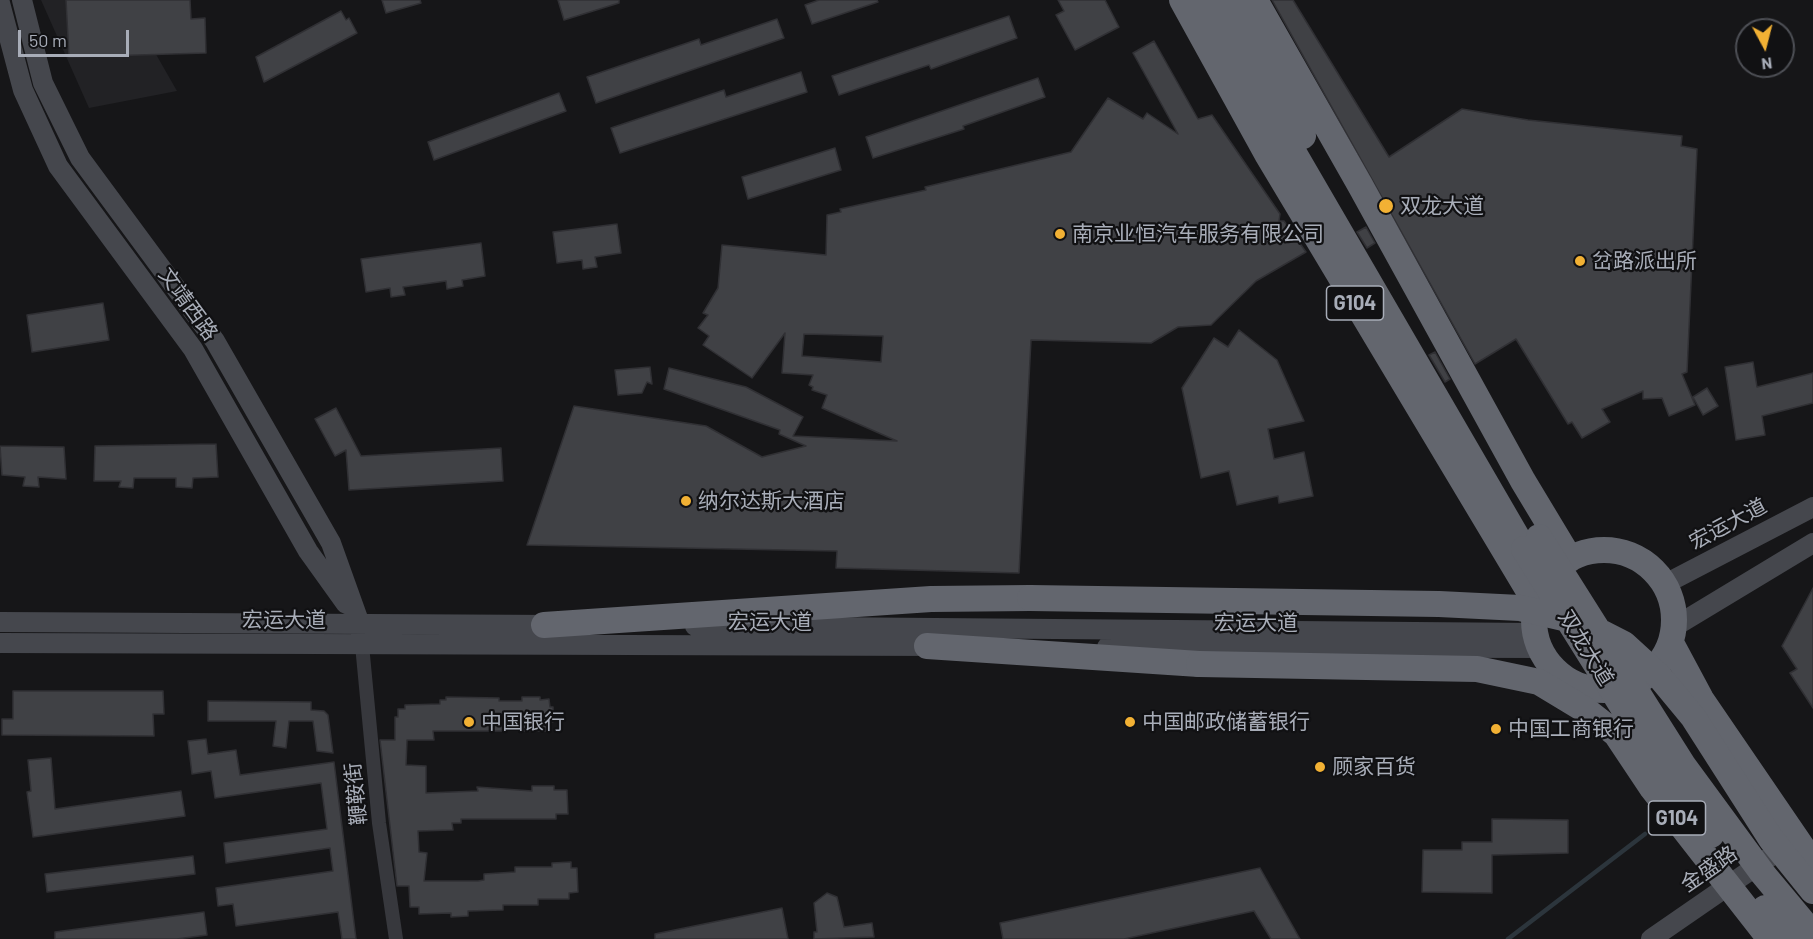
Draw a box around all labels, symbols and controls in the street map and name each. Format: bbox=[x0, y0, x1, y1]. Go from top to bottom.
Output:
scale bar bbox=[21, 18, 132, 56]
north arrow bbox=[1735, 18, 1795, 78]
text: 50 m bbox=[29, 29, 67, 51]
text: N bbox=[1761, 54, 1773, 74]
place label: 双龙大道 bbox=[1400, 193, 1484, 219]
marker: 双龙大道 bbox=[1377, 197, 1395, 215]
place label: 南京业恒汽车服务有限公司 bbox=[1072, 221, 1324, 247]
marker: 南京业恒汽车服务有限公司 bbox=[1053, 227, 1067, 241]
place label: 岔路派出所 bbox=[1592, 248, 1697, 274]
marker: 岔路派出所 bbox=[1573, 254, 1587, 268]
street label: 文靖西路 bbox=[153, 263, 223, 345]
road number: G104 bbox=[1326, 286, 1384, 320]
place label: 纳尔达斯大酒店 bbox=[698, 488, 845, 514]
street label: 宏运大道 bbox=[1685, 493, 1771, 555]
marker: 纳尔达斯大酒店 bbox=[679, 494, 693, 508]
street label: 双龙大道 bbox=[1553, 606, 1619, 690]
street label: 宏运大道 bbox=[242, 607, 326, 633]
street label: 宏运大道 bbox=[728, 609, 812, 635]
street label: 宏运大道 bbox=[1214, 610, 1298, 636]
place label: 中国银行 bbox=[481, 709, 565, 735]
place label: 中国邮政储蓄银行 bbox=[1142, 709, 1310, 735]
marker: 中国银行 bbox=[462, 715, 476, 729]
marker: 中国邮政储蓄银行 bbox=[1123, 715, 1137, 729]
place label: 中国工商银行 bbox=[1508, 716, 1634, 742]
marker: 中国工商银行 bbox=[1489, 722, 1503, 736]
place label: 顾家百货 bbox=[1332, 754, 1416, 780]
marker: 顾家百货 bbox=[1313, 760, 1327, 774]
street label: 鞭鞍街 bbox=[340, 761, 372, 827]
road number: G104 bbox=[1648, 801, 1706, 835]
street label: 金盛路 bbox=[1676, 841, 1742, 897]

